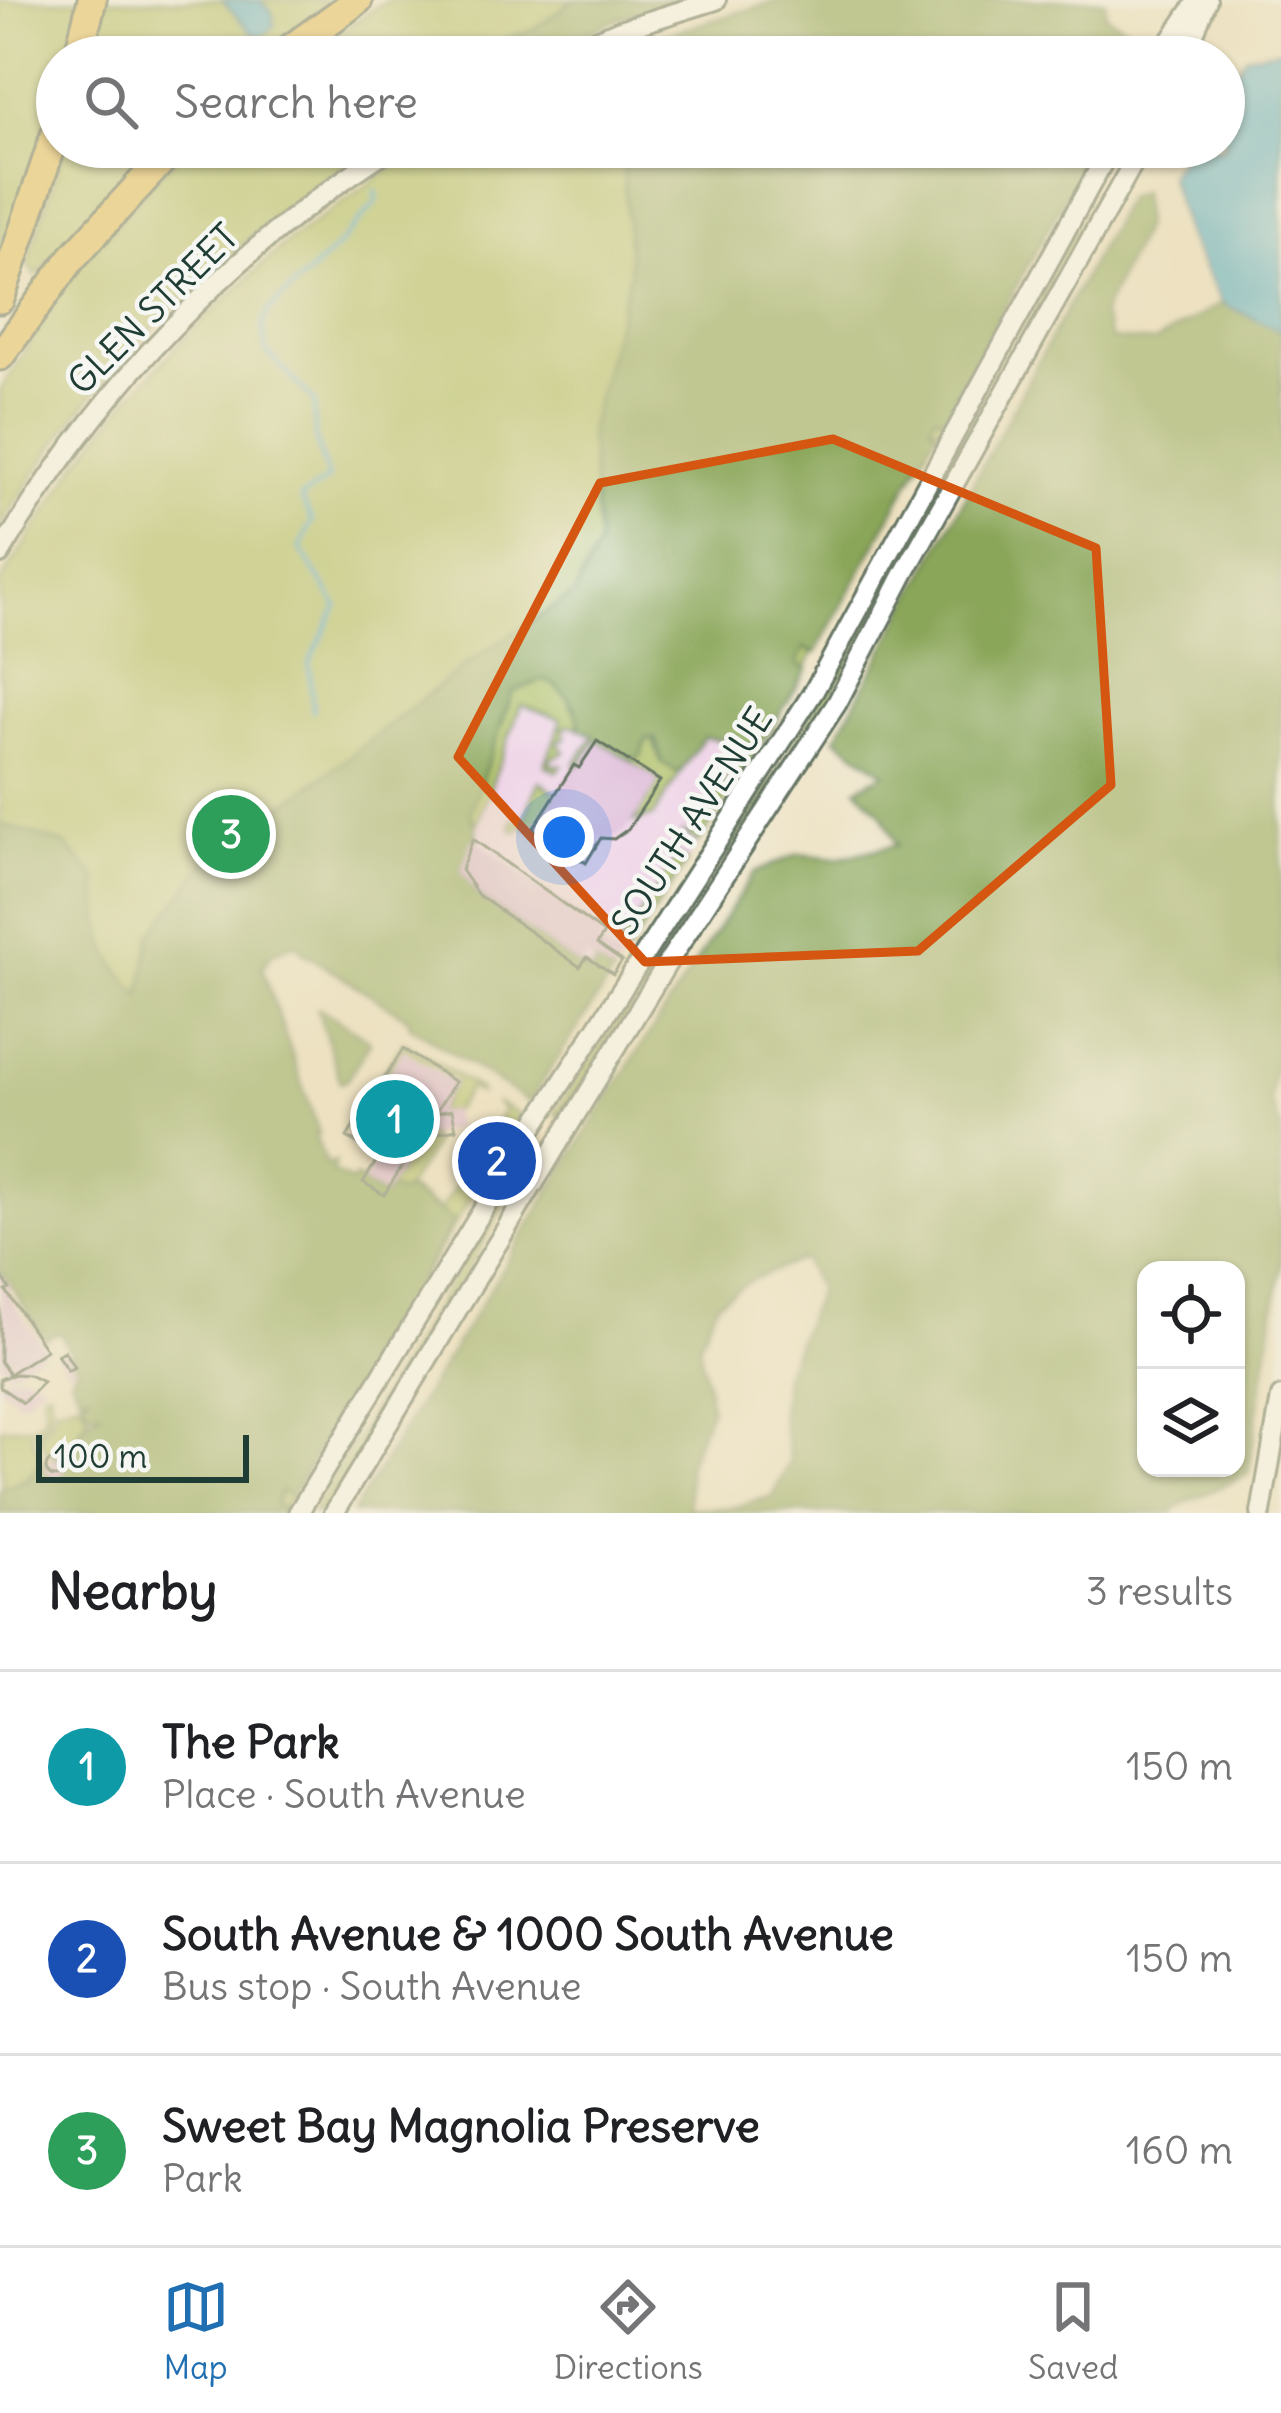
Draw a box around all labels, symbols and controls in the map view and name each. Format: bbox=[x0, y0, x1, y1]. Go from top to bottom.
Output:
search box bbox=[36, 36, 1245, 168]
icon: search bbox=[78, 69, 144, 135]
text: Search here bbox=[174, 74, 418, 130]
street label: GLEN STREET bbox=[58, 214, 248, 404]
street label: SOUTH AVENUE bbox=[602, 699, 782, 943]
pin: 3 bbox=[192, 789, 270, 879]
your location bbox=[534, 807, 594, 867]
pin: 1 bbox=[356, 1074, 434, 1164]
pin: 2 bbox=[458, 1116, 536, 1206]
map controls bbox=[1137, 1261, 1245, 1477]
button: locate bbox=[1137, 1261, 1245, 1369]
button: layers bbox=[1137, 1369, 1245, 1477]
scale bar bbox=[36, 1429, 249, 1482]
text: 100 m bbox=[54, 1435, 147, 1477]
text: Nearby bbox=[48, 1559, 217, 1623]
text: 3 results bbox=[1086, 1567, 1233, 1616]
text: The Park bbox=[162, 1714, 339, 1770]
text: 1 bbox=[79, 1742, 95, 1791]
text: 150 m bbox=[1126, 1742, 1233, 1791]
text: Place · South Avenue bbox=[162, 1770, 526, 1819]
text: South Avenue & 1000 South Avenue bbox=[162, 1906, 894, 1962]
text: 2 bbox=[76, 1934, 98, 1983]
text: 150 m bbox=[1126, 1934, 1233, 1983]
text: Bus stop · South Avenue bbox=[162, 1962, 582, 2011]
text: Sweet Bay Magnolia Preserve bbox=[162, 2098, 760, 2154]
text: 3 bbox=[76, 2126, 98, 2175]
text: 160 m bbox=[1126, 2126, 1233, 2175]
text: Park bbox=[162, 2154, 243, 2203]
tab: Map bbox=[163, 2274, 229, 2388]
tab: Directions bbox=[554, 2274, 703, 2388]
tab: Saved bbox=[1028, 2274, 1118, 2388]

